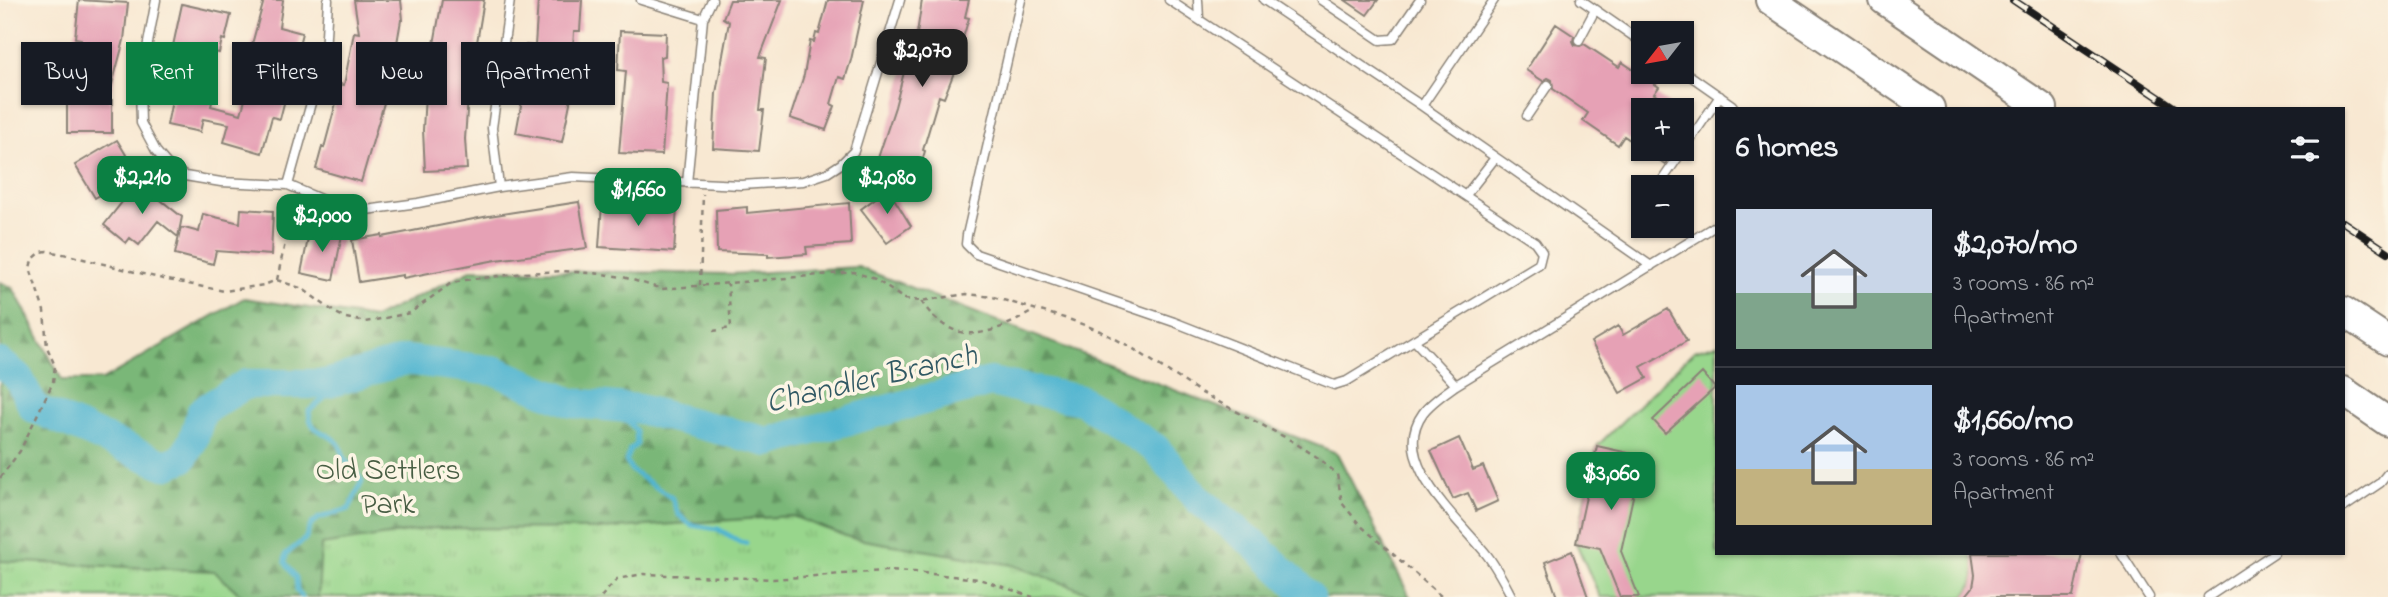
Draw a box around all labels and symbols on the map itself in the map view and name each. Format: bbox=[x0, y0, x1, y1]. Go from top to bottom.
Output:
north arrow bbox=[1631, 21, 1694, 84]
pin: $2,070 bbox=[865, 29, 979, 89]
pin: $2,210 bbox=[85, 156, 199, 216]
pin: $2,080 bbox=[830, 156, 944, 216]
pin: $1,660 bbox=[581, 168, 695, 228]
pin: $2,000 bbox=[265, 194, 379, 254]
water label: Chandler Branch bbox=[762, 333, 983, 428]
park label: Old Settlers Park bbox=[315, 450, 461, 528]
pin: $3,060 bbox=[1554, 452, 1668, 512]

